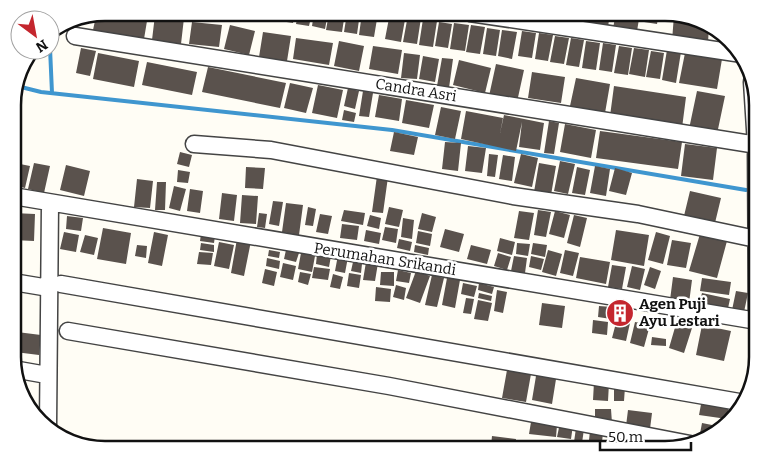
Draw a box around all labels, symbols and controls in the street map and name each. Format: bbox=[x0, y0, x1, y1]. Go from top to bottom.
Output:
north arrow bbox=[10, 10, 60, 60]
text: N bbox=[32, 36, 51, 56]
street label: Candra Asri bbox=[374, 75, 458, 105]
street label: Perumahan Srikandi bbox=[313, 239, 458, 279]
place label: Agen Puji Ayu Lestari bbox=[639, 295, 720, 330]
building icon: Agen Puji Ayu Lestari bbox=[605, 298, 635, 328]
scale bar bbox=[600, 420, 691, 452]
text: 50 m bbox=[608, 428, 644, 446]

